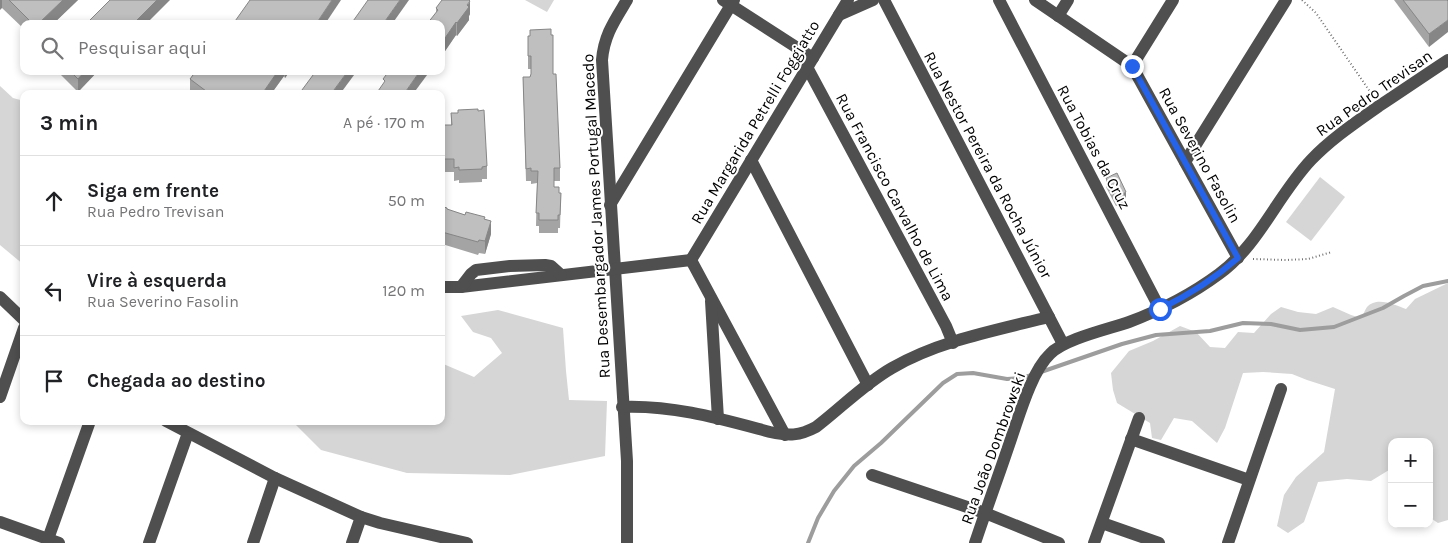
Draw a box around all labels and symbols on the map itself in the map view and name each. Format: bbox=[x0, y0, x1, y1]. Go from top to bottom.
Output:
street label: Rua Margarida Petrelli Foggiatto bbox=[687, 17, 823, 227]
street label: Rua Pedro Trevisan bbox=[1312, 46, 1436, 140]
street label: Rua Nestor Pereira da Rocha Júnior bbox=[920, 48, 1056, 282]
street label: Rua Desembargador James Portugal Macedo bbox=[578, 53, 614, 379]
route end bbox=[1121, 55, 1144, 78]
street label: Rua Tobias da Cruz bbox=[1053, 82, 1135, 212]
street label: Rua Severino Fasolin bbox=[1155, 84, 1245, 226]
street label: Rua Francisco Carvalho de Lima bbox=[832, 90, 958, 304]
route start bbox=[1149, 298, 1172, 321]
street label: Rua João Dombrowski bbox=[957, 369, 1029, 527]

